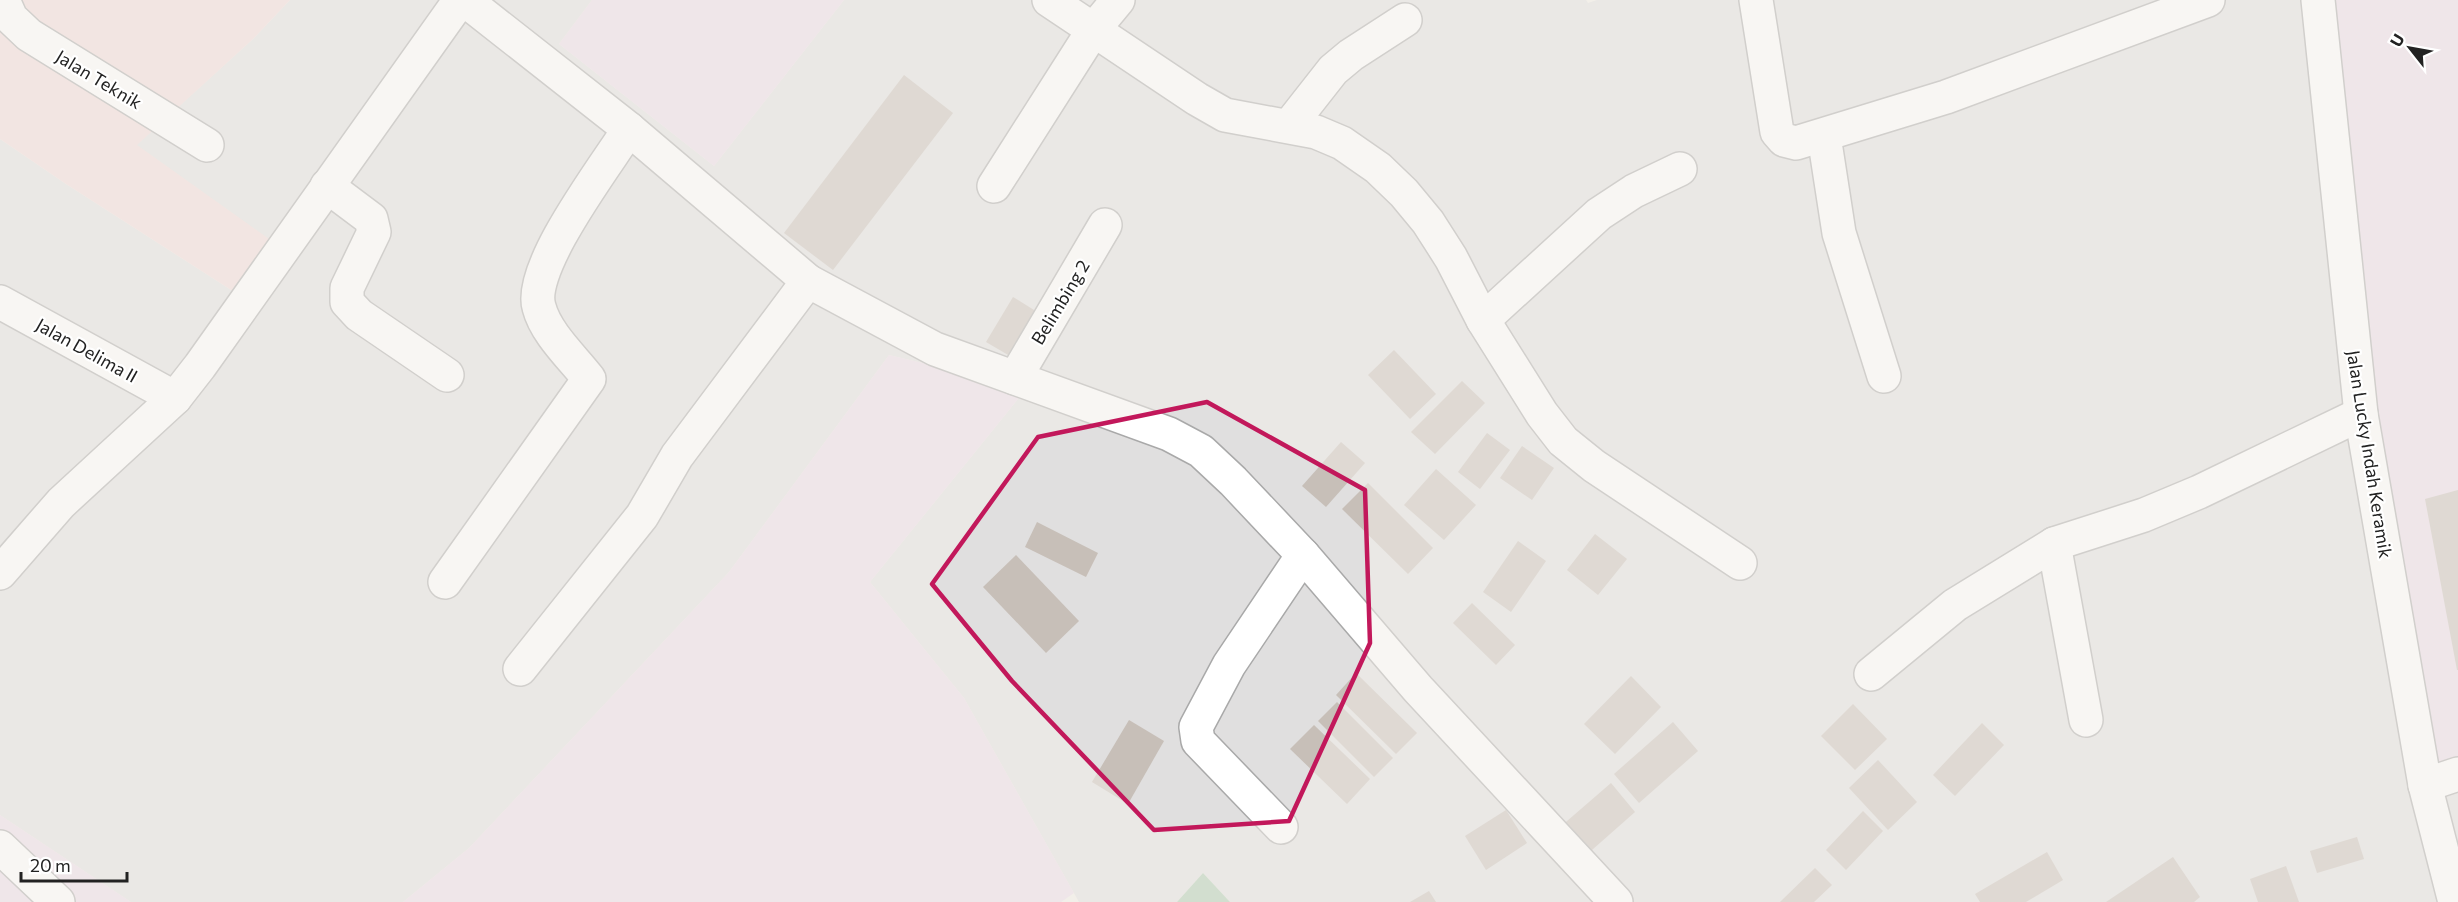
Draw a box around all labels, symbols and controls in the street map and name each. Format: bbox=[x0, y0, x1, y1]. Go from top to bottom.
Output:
north arrow bbox=[2380, 18, 2440, 78]
text: U bbox=[2386, 30, 2408, 50]
street label: Jalan Teknik bbox=[52, 45, 146, 113]
street label: Belimbing 2 bbox=[1026, 256, 1094, 348]
street label: Jalan Delima II bbox=[32, 313, 142, 387]
street label: Jalan Lucky Indah Keramik bbox=[2343, 348, 2397, 560]
scale bar bbox=[21, 845, 128, 883]
text: 20 m bbox=[30, 854, 71, 876]

